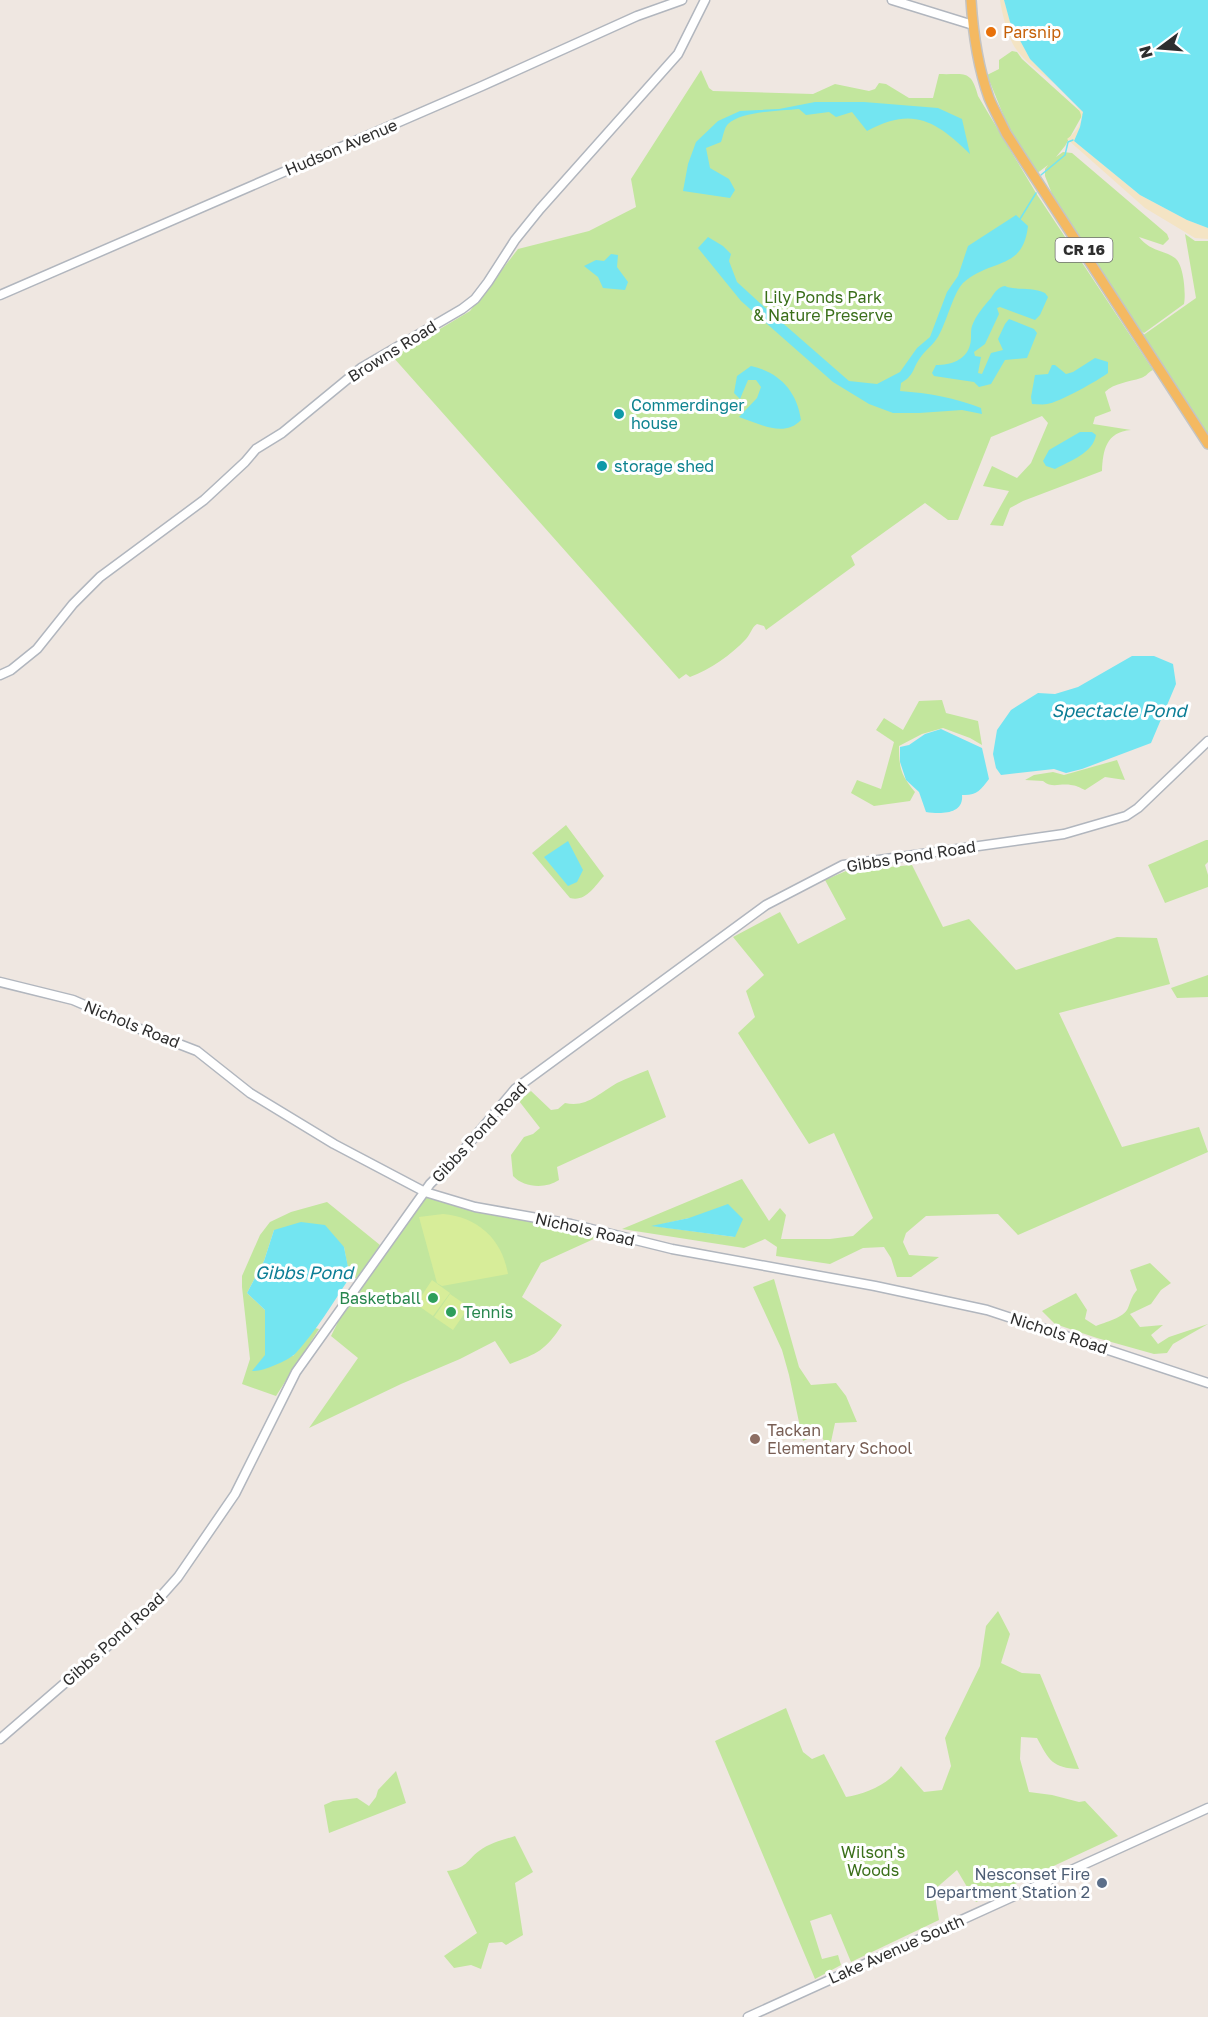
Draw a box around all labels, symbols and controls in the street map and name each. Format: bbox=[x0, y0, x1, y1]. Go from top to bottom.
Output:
north arrow bbox=[1130, 18, 1190, 78]
place label: Parsnip bbox=[1003, 22, 1061, 42]
marker: Parsnip bbox=[984, 25, 998, 39]
text: N bbox=[1134, 44, 1157, 61]
street label: Hudson Avenue bbox=[282, 114, 400, 180]
road number: CR 16 bbox=[1056, 238, 1112, 262]
park label: Lily Ponds Park & Nature Preserve bbox=[753, 287, 893, 325]
street label: Browns Road bbox=[344, 316, 440, 386]
place label: Commerdinger house bbox=[631, 395, 745, 433]
marker: Commerdinger house bbox=[612, 407, 626, 421]
place label: storage shed bbox=[614, 456, 714, 476]
marker: storage shed bbox=[595, 459, 609, 473]
water label: Spectacle Pond bbox=[1051, 699, 1188, 721]
street label: Gibbs Pond Road bbox=[845, 836, 977, 876]
street label: Nichols Road bbox=[81, 996, 183, 1052]
street label: Gibbs Pond Road bbox=[427, 1077, 531, 1187]
street label: Nichols Road bbox=[533, 1208, 637, 1250]
water label: Gibbs Pond bbox=[255, 1261, 355, 1283]
place label: Basketball bbox=[339, 1288, 421, 1308]
marker: Basketball bbox=[426, 1291, 440, 1305]
place label: Tennis bbox=[463, 1302, 513, 1322]
marker: Tennis bbox=[444, 1305, 458, 1319]
street label: Nichols Road bbox=[1008, 1308, 1110, 1358]
place label: Tackan Elementary School bbox=[767, 1420, 912, 1458]
marker: Tackan Elementary School bbox=[748, 1432, 762, 1446]
street label: Gibbs Pond Road bbox=[58, 1588, 168, 1690]
park label: Wilson's Woods bbox=[841, 1842, 905, 1880]
place label: Nesconset Fire Department Station 2 bbox=[926, 1864, 1090, 1902]
marker: Nesconset Fire Department Station 2 bbox=[1095, 1876, 1109, 1890]
street label: Lake Avenue South bbox=[825, 1910, 967, 1988]

